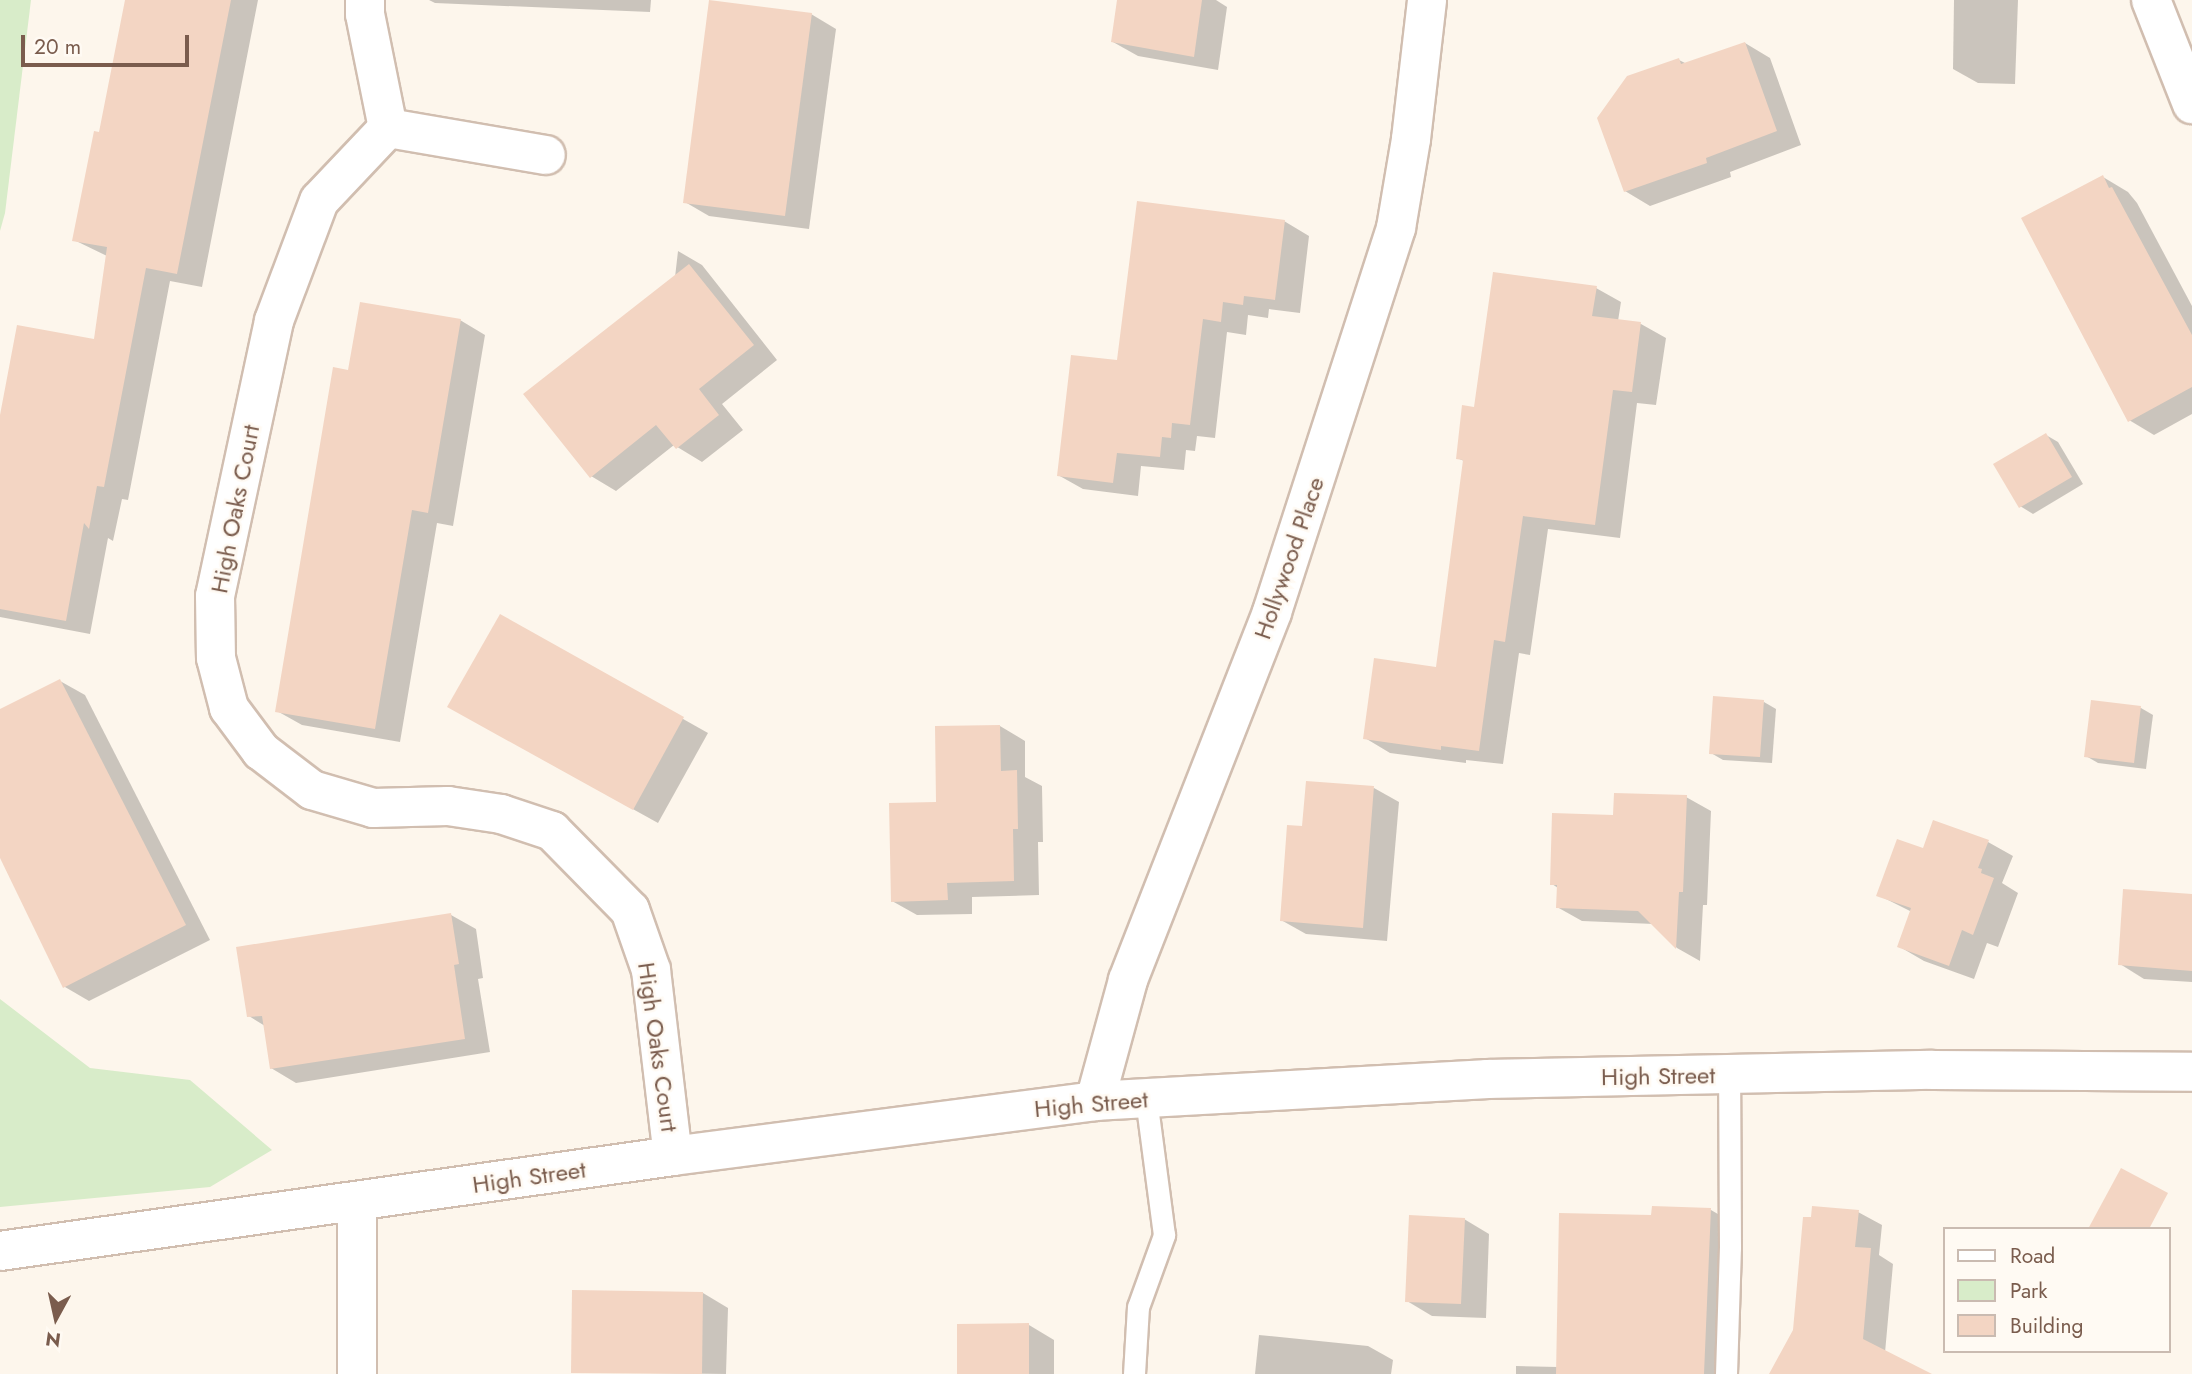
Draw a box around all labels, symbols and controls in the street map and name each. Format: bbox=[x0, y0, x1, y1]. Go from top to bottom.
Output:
scale bar bbox=[24, 21, 192, 65]
text: 20 m bbox=[34, 32, 81, 62]
street label: High Oaks Court bbox=[205, 422, 265, 596]
street label: Hollywood Place bbox=[1248, 473, 1330, 643]
street label: High Oaks Court bbox=[632, 960, 684, 1134]
street label: High Street bbox=[1601, 1061, 1715, 1091]
street label: High Street bbox=[1033, 1085, 1149, 1123]
street label: High Street bbox=[470, 1155, 588, 1199]
legend bbox=[1944, 1227, 2171, 1353]
text: Road bbox=[2010, 1241, 2055, 1271]
text: Park bbox=[2010, 1276, 2047, 1306]
north arrow bbox=[21, 1283, 91, 1353]
text: Building bbox=[2010, 1311, 2083, 1341]
text: N bbox=[44, 1325, 62, 1354]

